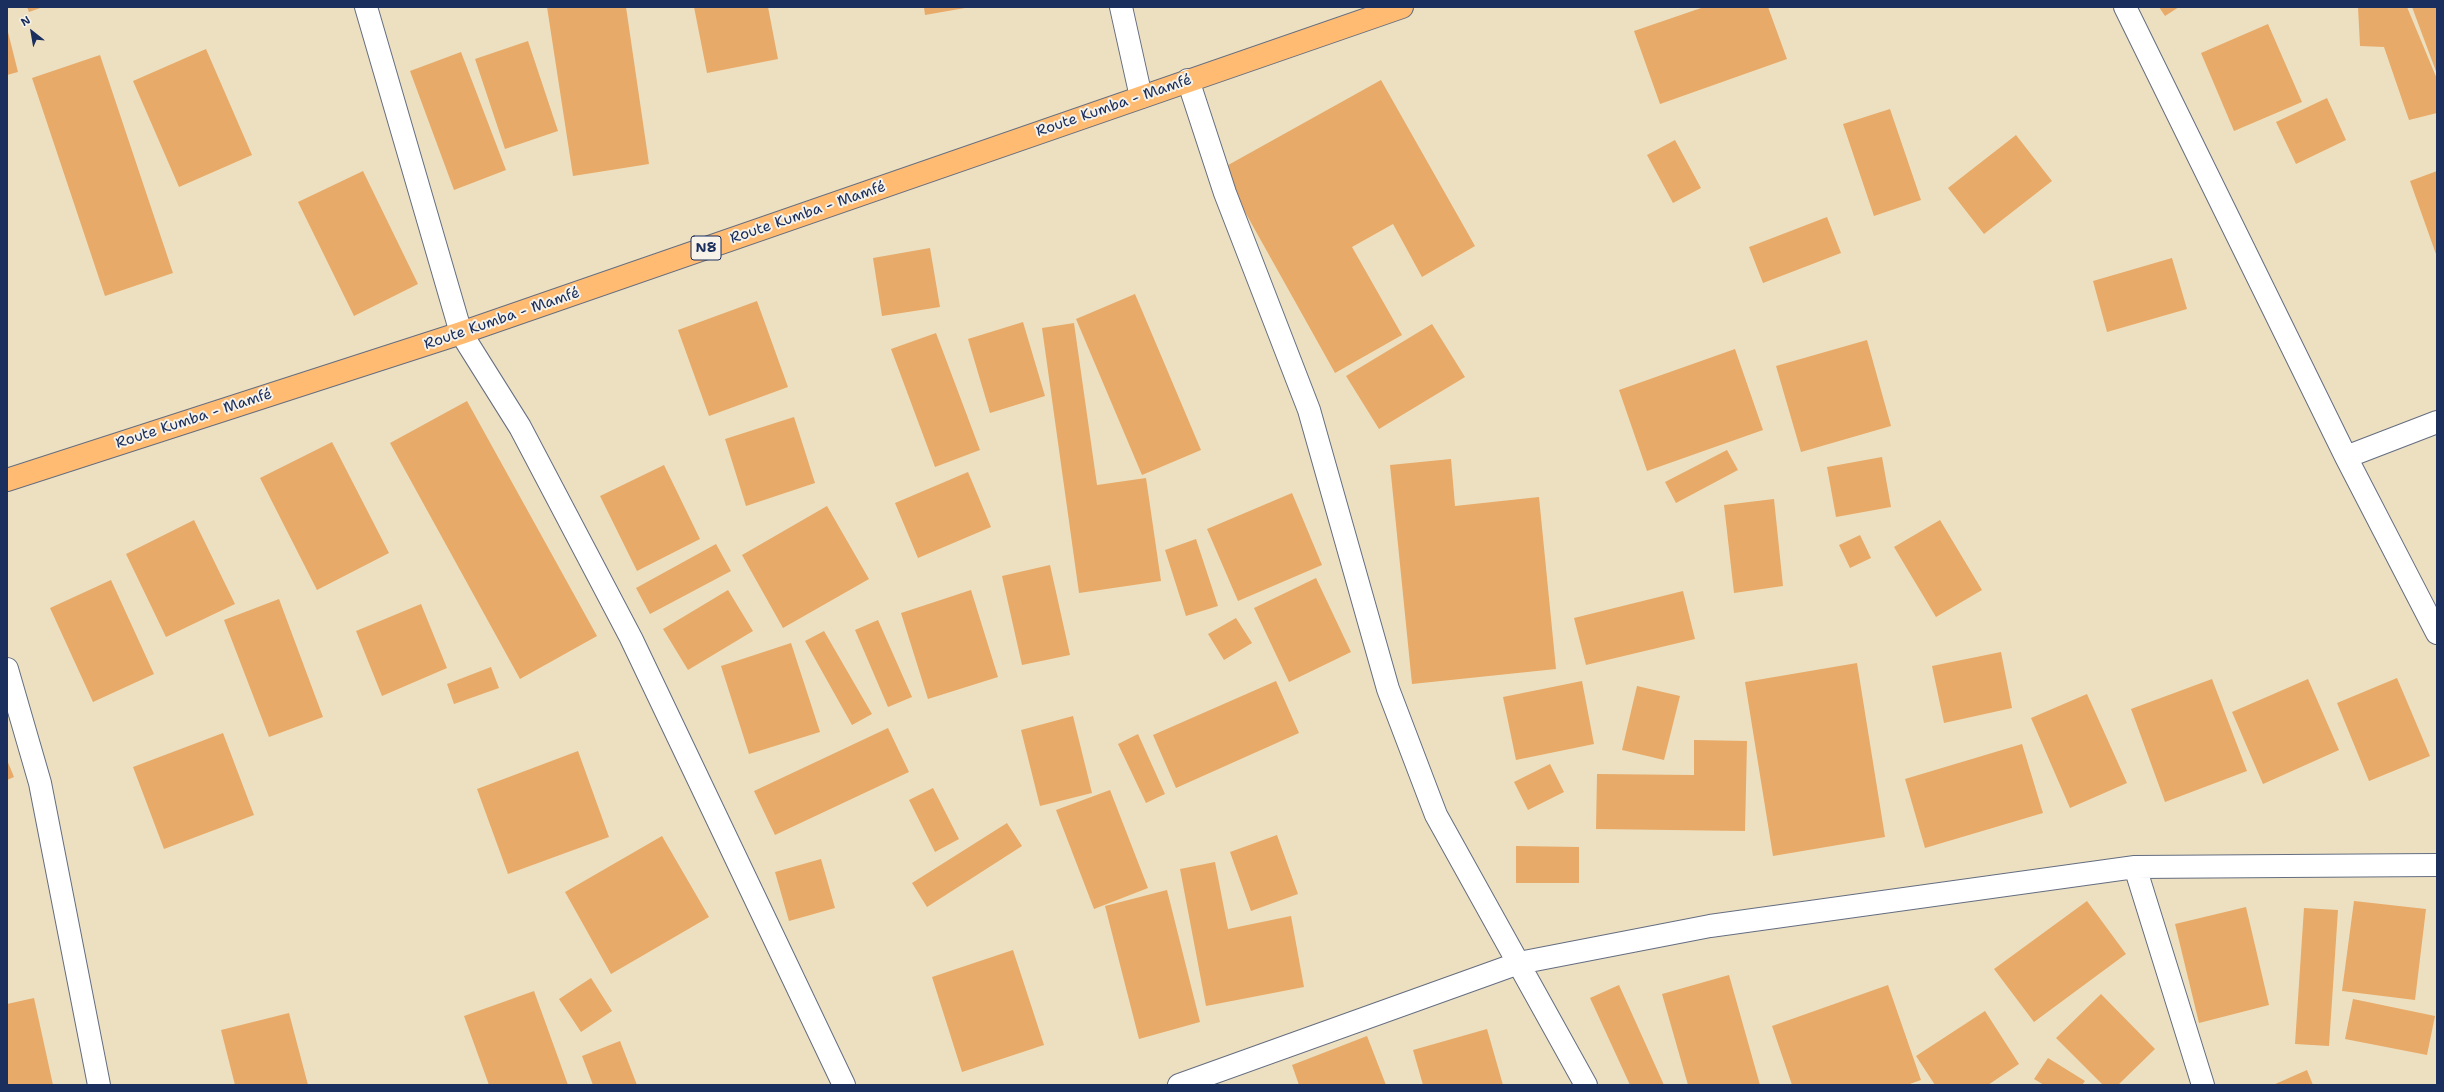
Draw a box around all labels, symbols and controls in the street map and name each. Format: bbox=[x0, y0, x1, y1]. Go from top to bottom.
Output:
north arrow bbox=[12, 12, 52, 52]
text: N bbox=[18, 13, 33, 30]
street label: Route Kumba - Mamfé bbox=[1034, 71, 1194, 141]
street label: Route Kumba - Mamfé bbox=[728, 178, 888, 248]
road number: N8 bbox=[691, 236, 721, 260]
street label: Route Kumba - Mamfé bbox=[422, 284, 582, 354]
street label: Route Kumba - Mamfé bbox=[114, 385, 274, 453]

